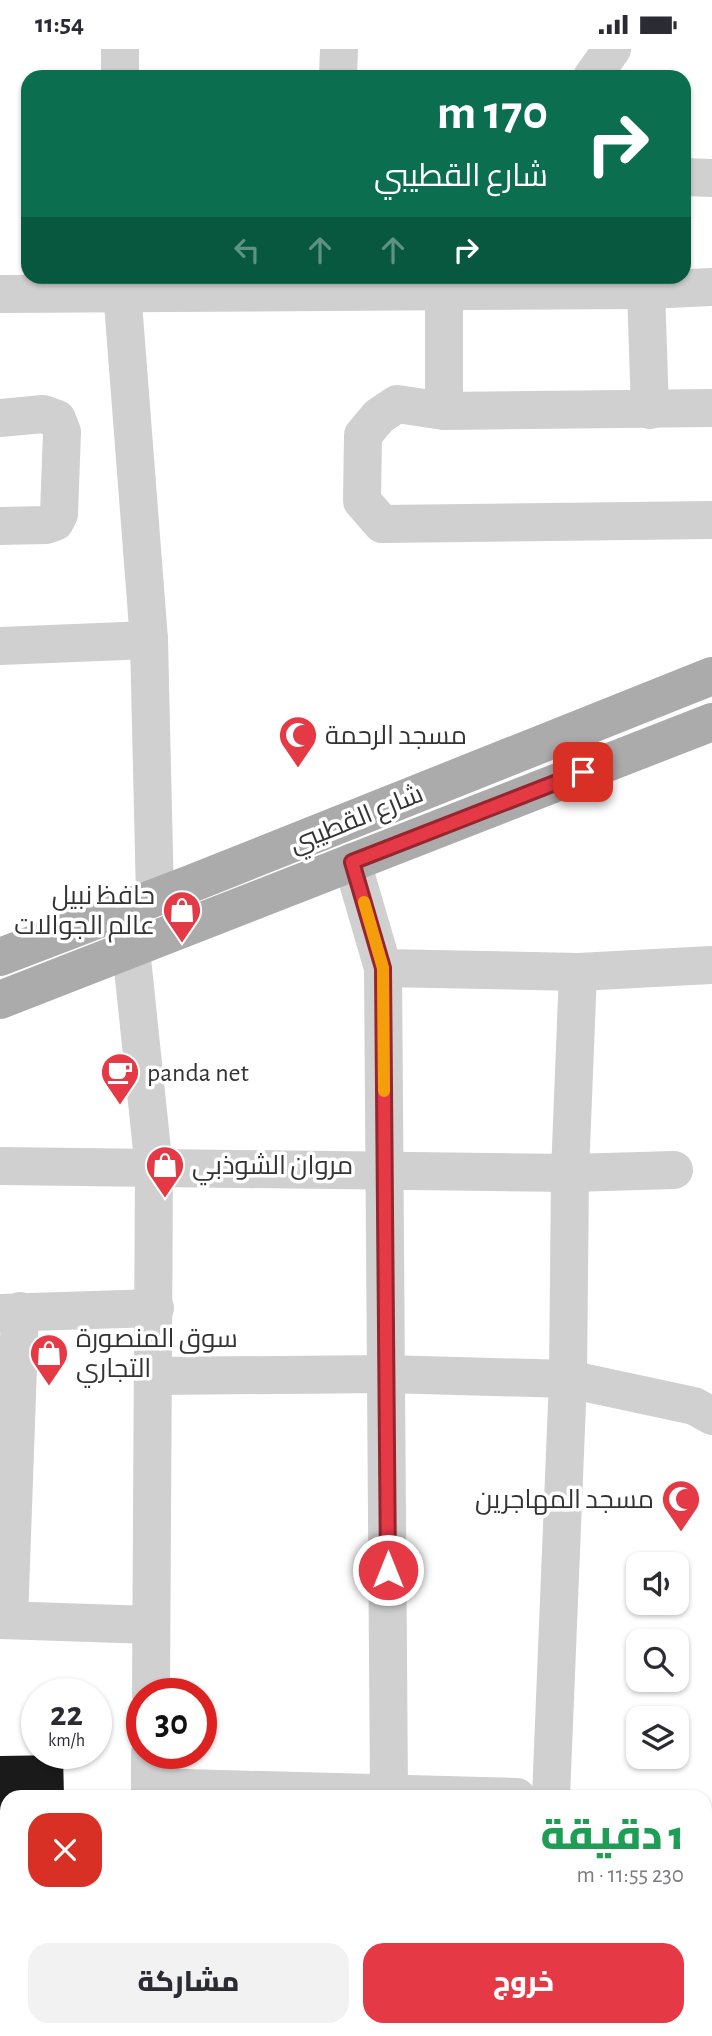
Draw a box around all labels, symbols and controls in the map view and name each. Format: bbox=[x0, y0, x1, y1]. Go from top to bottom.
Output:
text: 11:54 bbox=[35, 11, 84, 37]
text: 170 m bbox=[437, 89, 548, 138]
icon: right bbox=[572, 98, 663, 189]
text: شارع القطيبي bbox=[374, 160, 548, 192]
icon: left bbox=[228, 231, 266, 269]
icon: ahead bbox=[301, 231, 339, 269]
icon: ahead bbox=[374, 231, 412, 269]
icon: right bbox=[447, 231, 485, 269]
mosque icon: مسجد الرحمة bbox=[277, 714, 319, 769]
place label: مسجد الرحمة bbox=[325, 723, 467, 750]
pin bbox=[553, 742, 613, 802]
icon: arrive bbox=[564, 753, 602, 791]
street label: شارع القطيبي bbox=[286, 780, 429, 864]
place label: حافظ نبيل عالم الجوالات bbox=[14, 883, 155, 943]
shop icon: حافظ نبيل عالم الجوالات bbox=[161, 889, 203, 944]
cafe icon: panda net bbox=[99, 1051, 141, 1106]
place label: panda net bbox=[147, 1060, 249, 1086]
shop icon: مروان الشوذبي bbox=[144, 1144, 186, 1199]
place label: مروان الشوذبي bbox=[192, 1153, 353, 1186]
place label: سوق المنصورة التجاري bbox=[76, 1326, 238, 1388]
shop icon: سوق المنصورة التجاري bbox=[28, 1332, 70, 1387]
mosque icon: مسجد المهاجرين bbox=[660, 1478, 702, 1533]
place label: مسجد المهاجرين bbox=[475, 1487, 654, 1515]
position arrow bbox=[351, 1533, 425, 1607]
map controls bbox=[626, 1552, 689, 1769]
button: sound bbox=[626, 1552, 689, 1615]
button: search bbox=[626, 1629, 689, 1692]
speed limit sign: 30 bbox=[126, 1678, 217, 1769]
text: 22 bbox=[50, 1697, 83, 1732]
button: layers bbox=[626, 1706, 689, 1769]
text: km/h bbox=[48, 1732, 85, 1750]
button: close bbox=[28, 1813, 102, 1887]
text: 1 دقيقة bbox=[540, 1815, 684, 1857]
text: 230 m · 11:55 bbox=[577, 1864, 684, 1887]
button: مشاركة bbox=[28, 1943, 349, 2023]
button: خروج bbox=[363, 1943, 684, 2023]

